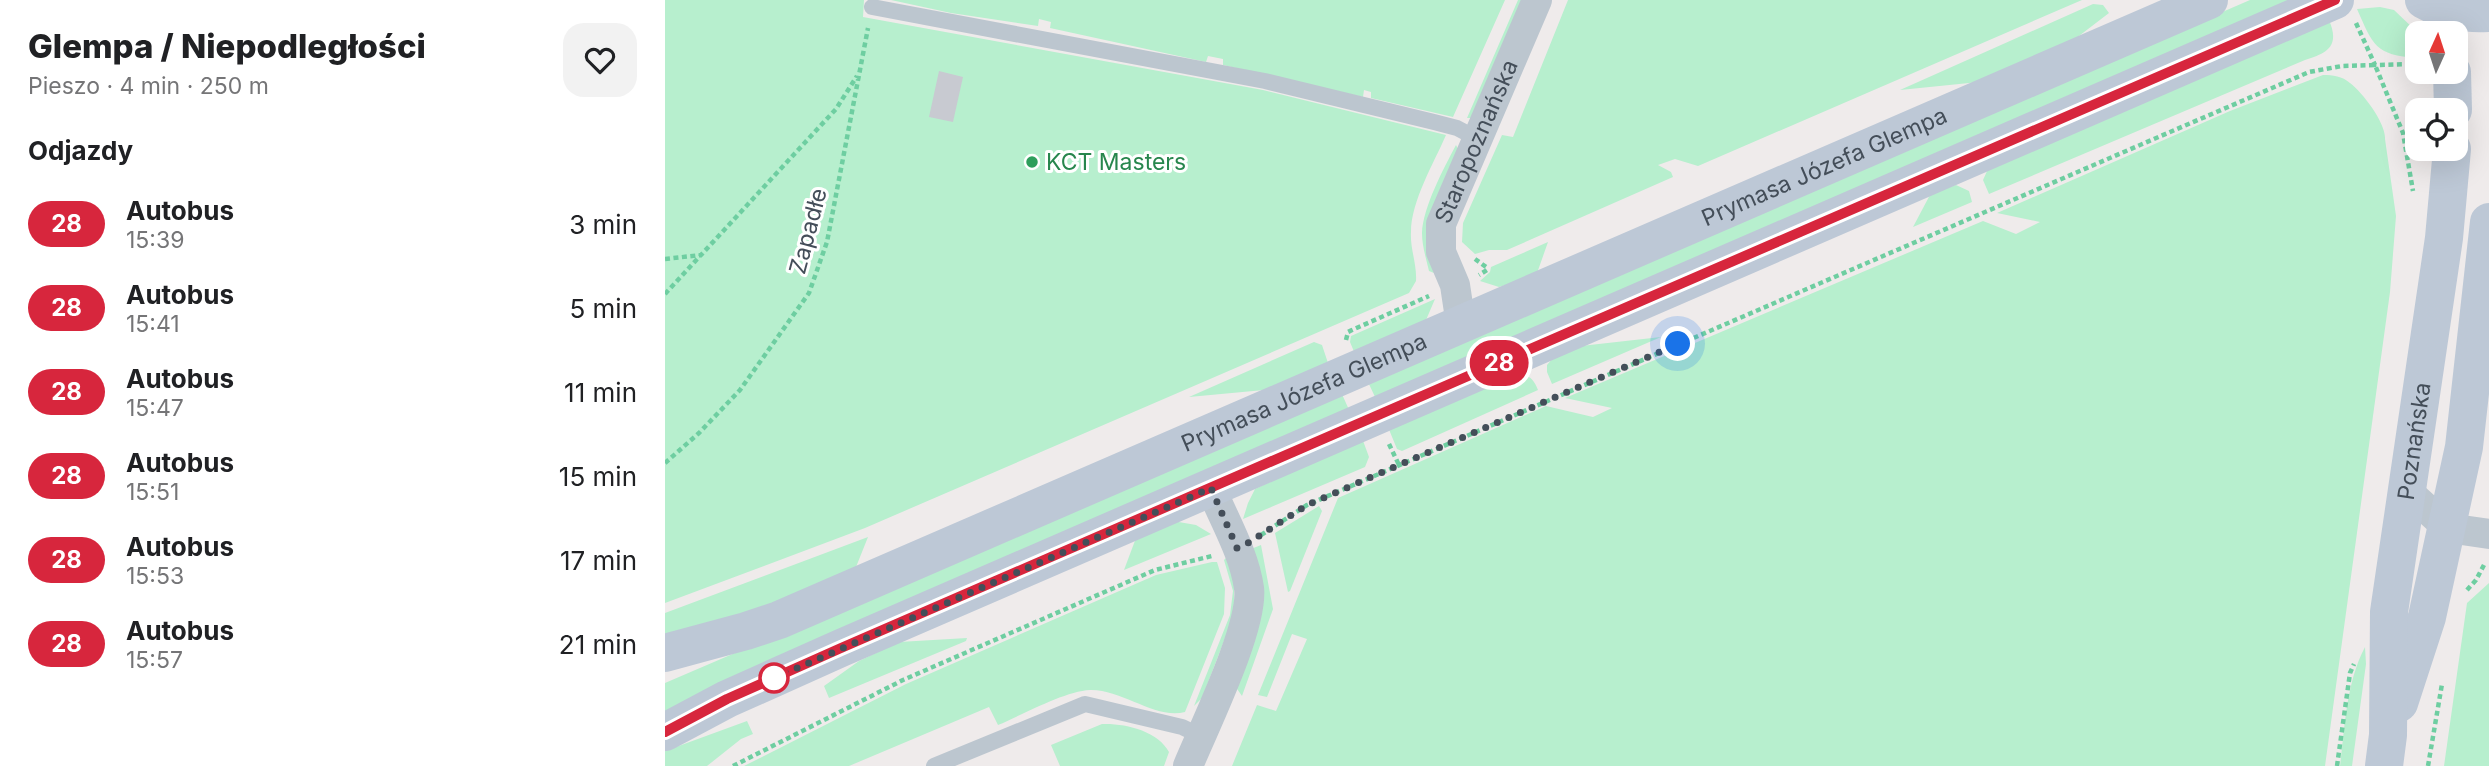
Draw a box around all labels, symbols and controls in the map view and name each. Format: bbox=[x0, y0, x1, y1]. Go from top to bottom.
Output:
north arrow bbox=[2405, 21, 2467, 84]
map controls bbox=[2405, 21, 2468, 161]
button: heart bbox=[563, 23, 637, 97]
text: Glempa / Niepodległości bbox=[28, 26, 426, 66]
street label: Staropoznańska bbox=[1429, 55, 1524, 228]
text: Pieszo · 4 min · 250 m bbox=[28, 72, 269, 100]
button: locate bbox=[2405, 98, 2468, 161]
street label: Prymasa Józefa Glempa bbox=[1697, 101, 1951, 232]
text: Odjazdy bbox=[28, 135, 133, 166]
place label: KCT Masters bbox=[1046, 148, 1186, 176]
marker: KCT Masters bbox=[1024, 154, 1040, 170]
street label: Zapadłe bbox=[783, 185, 833, 277]
text: Autobus bbox=[126, 195, 234, 226]
text: 28 bbox=[51, 209, 82, 238]
text: 3 min bbox=[569, 209, 637, 240]
text: 15:39 bbox=[126, 226, 184, 254]
text: Autobus bbox=[126, 279, 234, 310]
text: 28 bbox=[51, 293, 82, 322]
text: 5 min bbox=[569, 293, 637, 324]
text: 15:41 bbox=[126, 310, 180, 338]
your location bbox=[1660, 326, 1695, 361]
street label: Prymasa Józefa Glempa bbox=[1177, 327, 1431, 458]
line badge: 28 bbox=[1467, 340, 1531, 386]
text: 28 bbox=[1484, 348, 1514, 377]
text: Autobus bbox=[126, 363, 234, 394]
text: 28 bbox=[51, 377, 82, 406]
text: 11 min bbox=[564, 377, 637, 408]
street label: Poznańska bbox=[2392, 380, 2437, 502]
text: 15:47 bbox=[126, 394, 184, 422]
text: Autobus bbox=[126, 447, 234, 478]
text: 28 bbox=[51, 461, 82, 490]
text: 15 min bbox=[559, 461, 637, 492]
text: 15:51 bbox=[126, 478, 179, 506]
text: Autobus bbox=[126, 531, 234, 562]
text: 28 bbox=[51, 545, 82, 574]
text: 17 min bbox=[560, 545, 637, 576]
text: 15:53 bbox=[126, 562, 184, 590]
text: Autobus bbox=[126, 615, 234, 646]
text: 28 bbox=[51, 629, 82, 658]
text: 21 min bbox=[559, 629, 637, 660]
text: 15:57 bbox=[126, 646, 183, 674]
unlabelled marker bbox=[759, 663, 789, 693]

